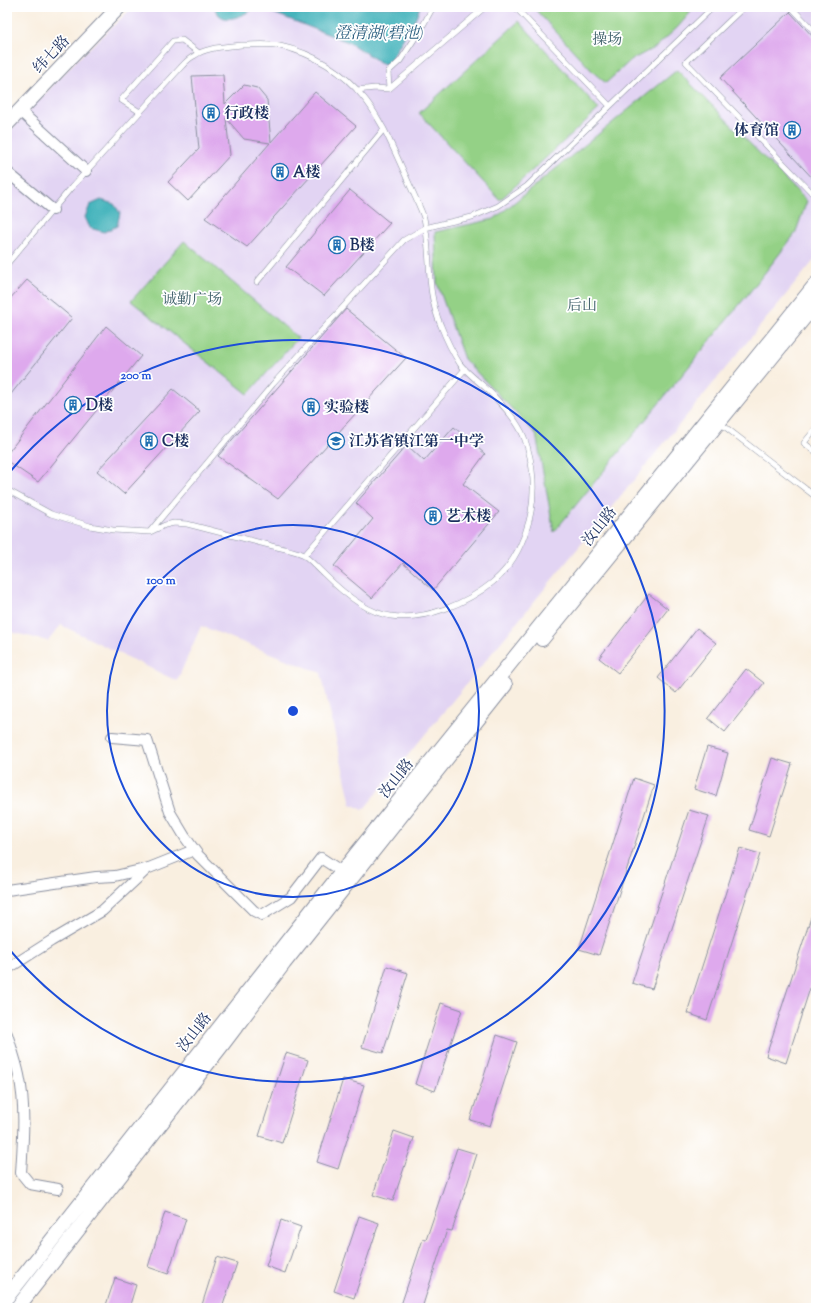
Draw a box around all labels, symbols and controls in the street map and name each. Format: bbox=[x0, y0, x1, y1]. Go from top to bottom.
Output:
water label: 澄清湖(碧池) bbox=[334, 23, 424, 46]
park label: 操场 bbox=[592, 30, 622, 51]
street label: 纬七路 bbox=[29, 32, 75, 79]
building icon: 行政楼 bbox=[201, 103, 221, 123]
place label: 行政楼 bbox=[224, 104, 269, 125]
building icon: 体育馆 bbox=[782, 120, 802, 140]
place label: 体育馆 bbox=[734, 121, 779, 142]
building icon: A楼 bbox=[270, 162, 290, 182]
place label: A楼 bbox=[293, 163, 320, 184]
building icon: B楼 bbox=[327, 235, 347, 255]
place label: B楼 bbox=[350, 236, 374, 257]
park label: 诚勤广场 bbox=[162, 290, 222, 311]
park label: 后山 bbox=[567, 296, 597, 317]
text: 200 m bbox=[121, 367, 151, 385]
building icon: D楼 bbox=[63, 395, 83, 415]
place label: D楼 bbox=[86, 396, 113, 417]
building icon: 实验楼 bbox=[301, 397, 321, 417]
place label: 实验楼 bbox=[324, 398, 369, 419]
building icon: C楼 bbox=[139, 431, 159, 451]
school or university icon: 江苏省镇江第一中学 bbox=[326, 431, 346, 451]
place label: C楼 bbox=[162, 432, 189, 453]
place label: 江苏省镇江第一中学 bbox=[349, 432, 484, 453]
street label: 汝山路 bbox=[578, 503, 622, 551]
building icon: 艺术楼 bbox=[423, 506, 443, 526]
place label: 艺术楼 bbox=[446, 507, 491, 528]
text: 100 m bbox=[145, 572, 176, 590]
centre of rings bbox=[286, 704, 300, 718]
street label: 汝山路 bbox=[375, 755, 419, 803]
street label: 汝山路 bbox=[173, 1009, 217, 1057]

